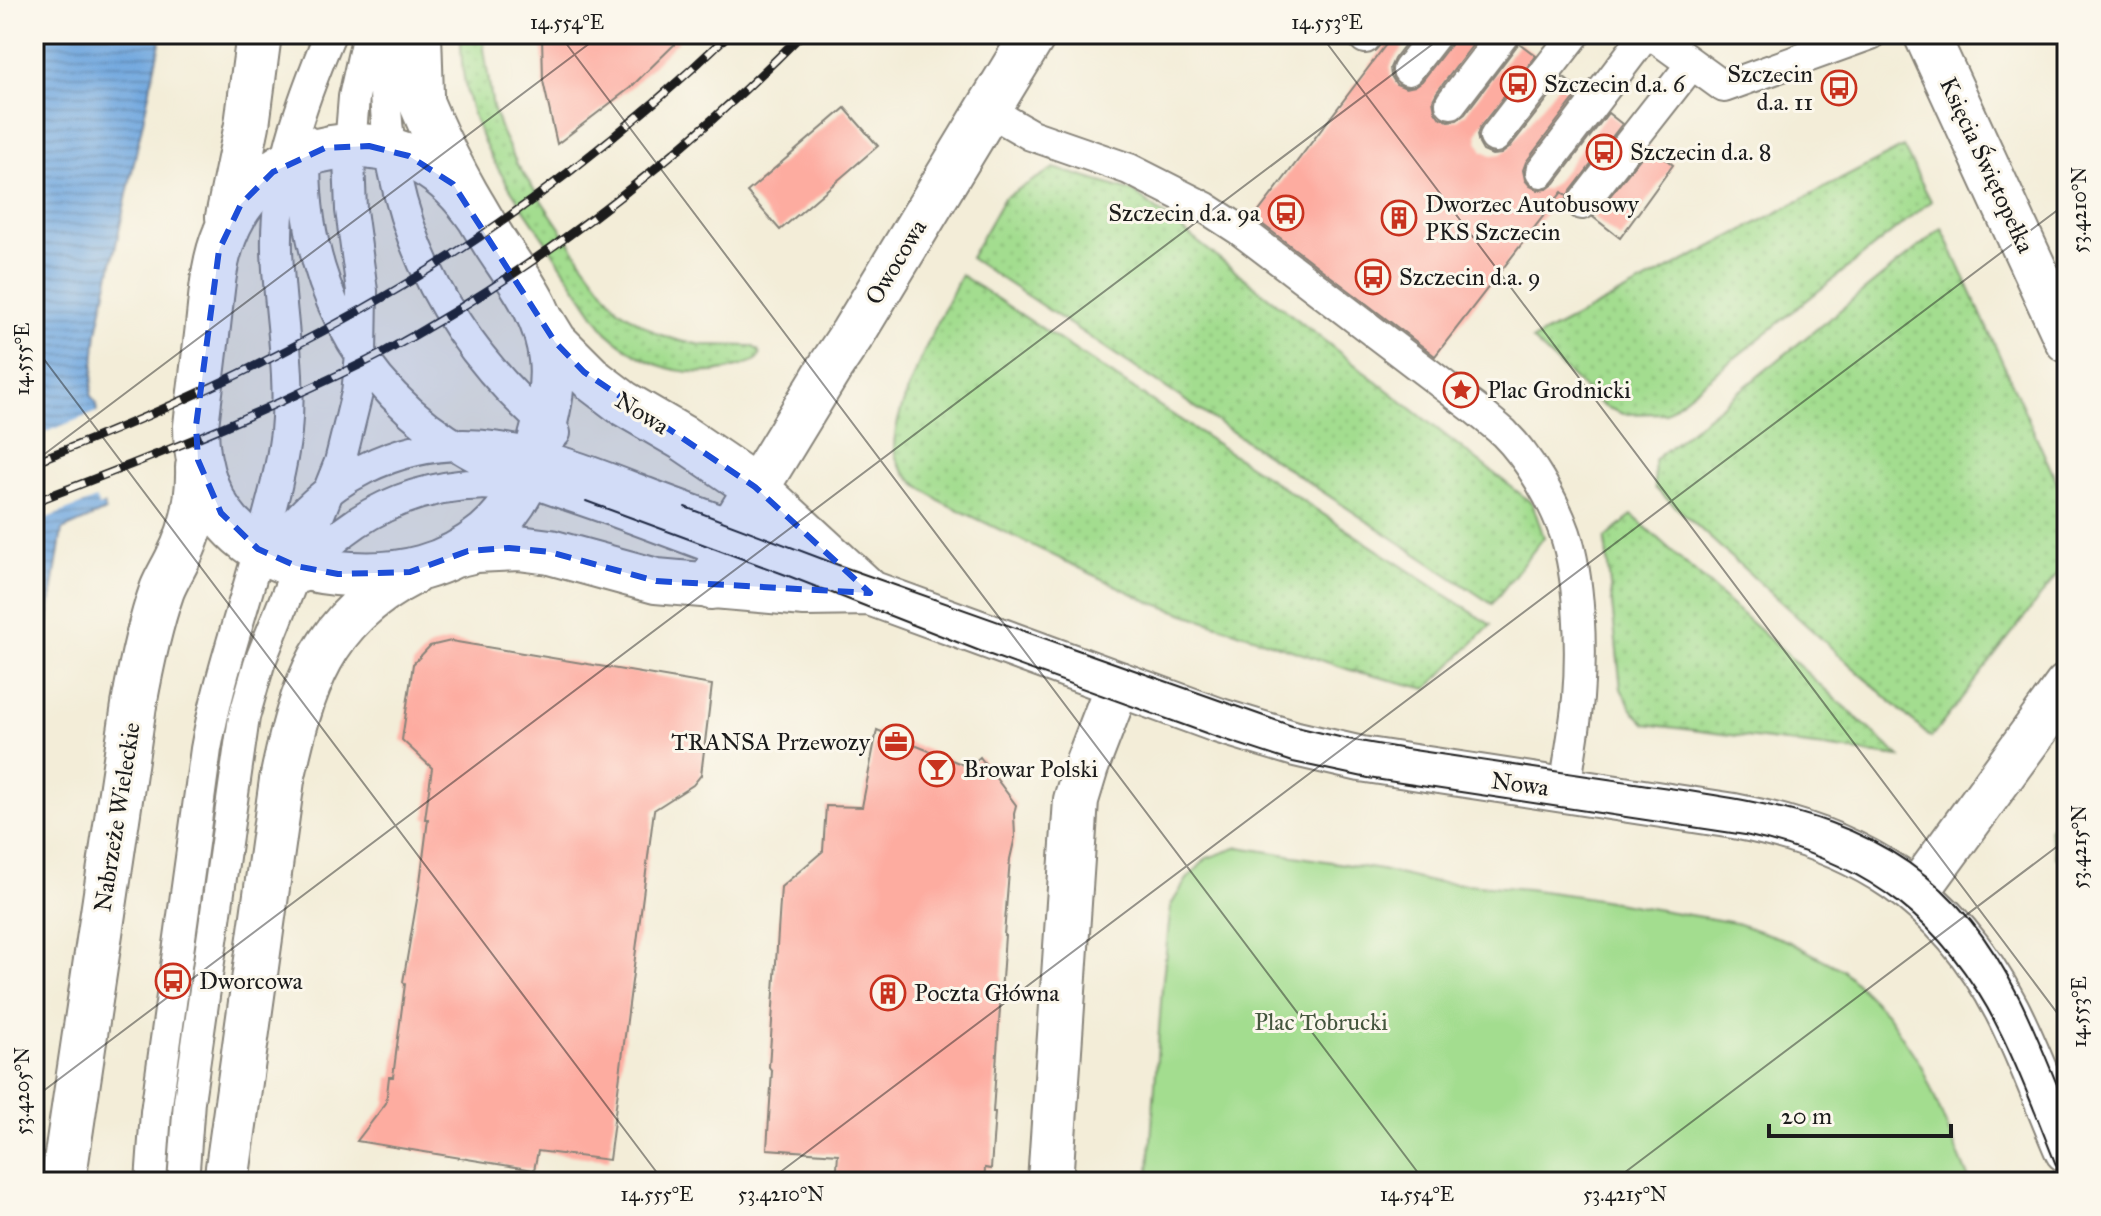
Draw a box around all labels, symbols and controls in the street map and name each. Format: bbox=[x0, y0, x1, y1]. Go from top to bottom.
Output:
text: 14.554°E bbox=[530, 10, 604, 34]
text: 14.553°E bbox=[1291, 10, 1363, 34]
place label: Szczecin d.a. 11 bbox=[1727, 59, 1813, 117]
bus stop icon: Szczecin d.a. 6 bbox=[1499, 65, 1537, 103]
place label: Szczecin d.a. 6 bbox=[1544, 69, 1686, 99]
bus stop icon: Szczecin d.a. 11 bbox=[1820, 69, 1858, 107]
street label: Księcia Świętopełka bbox=[1933, 72, 2041, 259]
bus stop icon: Szczecin d.a. 8 bbox=[1585, 133, 1623, 171]
place label: Szczecin d.a. 8 bbox=[1630, 137, 1771, 167]
text: 53.4210°N bbox=[2067, 167, 2091, 253]
place label: Dworzec Autobusowy PKS Szczecin bbox=[1425, 189, 1640, 247]
bus stop icon: Szczecin d.a. 9a bbox=[1267, 194, 1305, 232]
place label: Szczecin d.a. 9a bbox=[1108, 198, 1261, 228]
building icon: Dworzec Autobusowy PKS Szczecin bbox=[1380, 199, 1418, 237]
street label: Owocowa bbox=[859, 213, 934, 310]
bus stop icon: Szczecin d.a. 9 bbox=[1354, 258, 1392, 296]
place label: Szczecin d.a. 9 bbox=[1399, 262, 1541, 292]
text: 14.555°E bbox=[10, 323, 34, 395]
place icon: Plac Grodnicki bbox=[1442, 371, 1480, 409]
place label: Plac Grodnicki bbox=[1487, 375, 1631, 405]
street label: Nowa bbox=[609, 385, 675, 442]
street label: Nabrzeże Wieleckie bbox=[87, 720, 147, 914]
office icon: TRANSA Przewozy bbox=[877, 723, 915, 761]
place label: TRANSA Przewozy bbox=[671, 727, 871, 757]
bar icon: Browar Polski bbox=[918, 750, 956, 788]
place label: Browar Polski bbox=[963, 754, 1098, 784]
street label: Nowa bbox=[1489, 765, 1552, 803]
text: 53.4215°N bbox=[2067, 805, 2091, 889]
bus stop icon: Dworcowa bbox=[154, 962, 192, 1000]
place label: Dworcowa bbox=[199, 966, 304, 996]
building icon: Poczta Główna bbox=[869, 974, 907, 1012]
text: 14.553°E bbox=[2067, 976, 2091, 1048]
place label: Poczta Główna bbox=[914, 978, 1060, 1008]
park label: Plac Tobrucki bbox=[1254, 1007, 1388, 1037]
text: 53.4205°N bbox=[10, 1047, 34, 1135]
scale bar bbox=[1769, 1088, 1951, 1138]
text: 20 m bbox=[1781, 1101, 1832, 1131]
text: 14.555°E bbox=[621, 1182, 693, 1206]
text: 53.4210°N bbox=[738, 1182, 824, 1206]
text: 14.554°E bbox=[1380, 1182, 1454, 1206]
text: 53.4215°N bbox=[1583, 1182, 1667, 1206]

